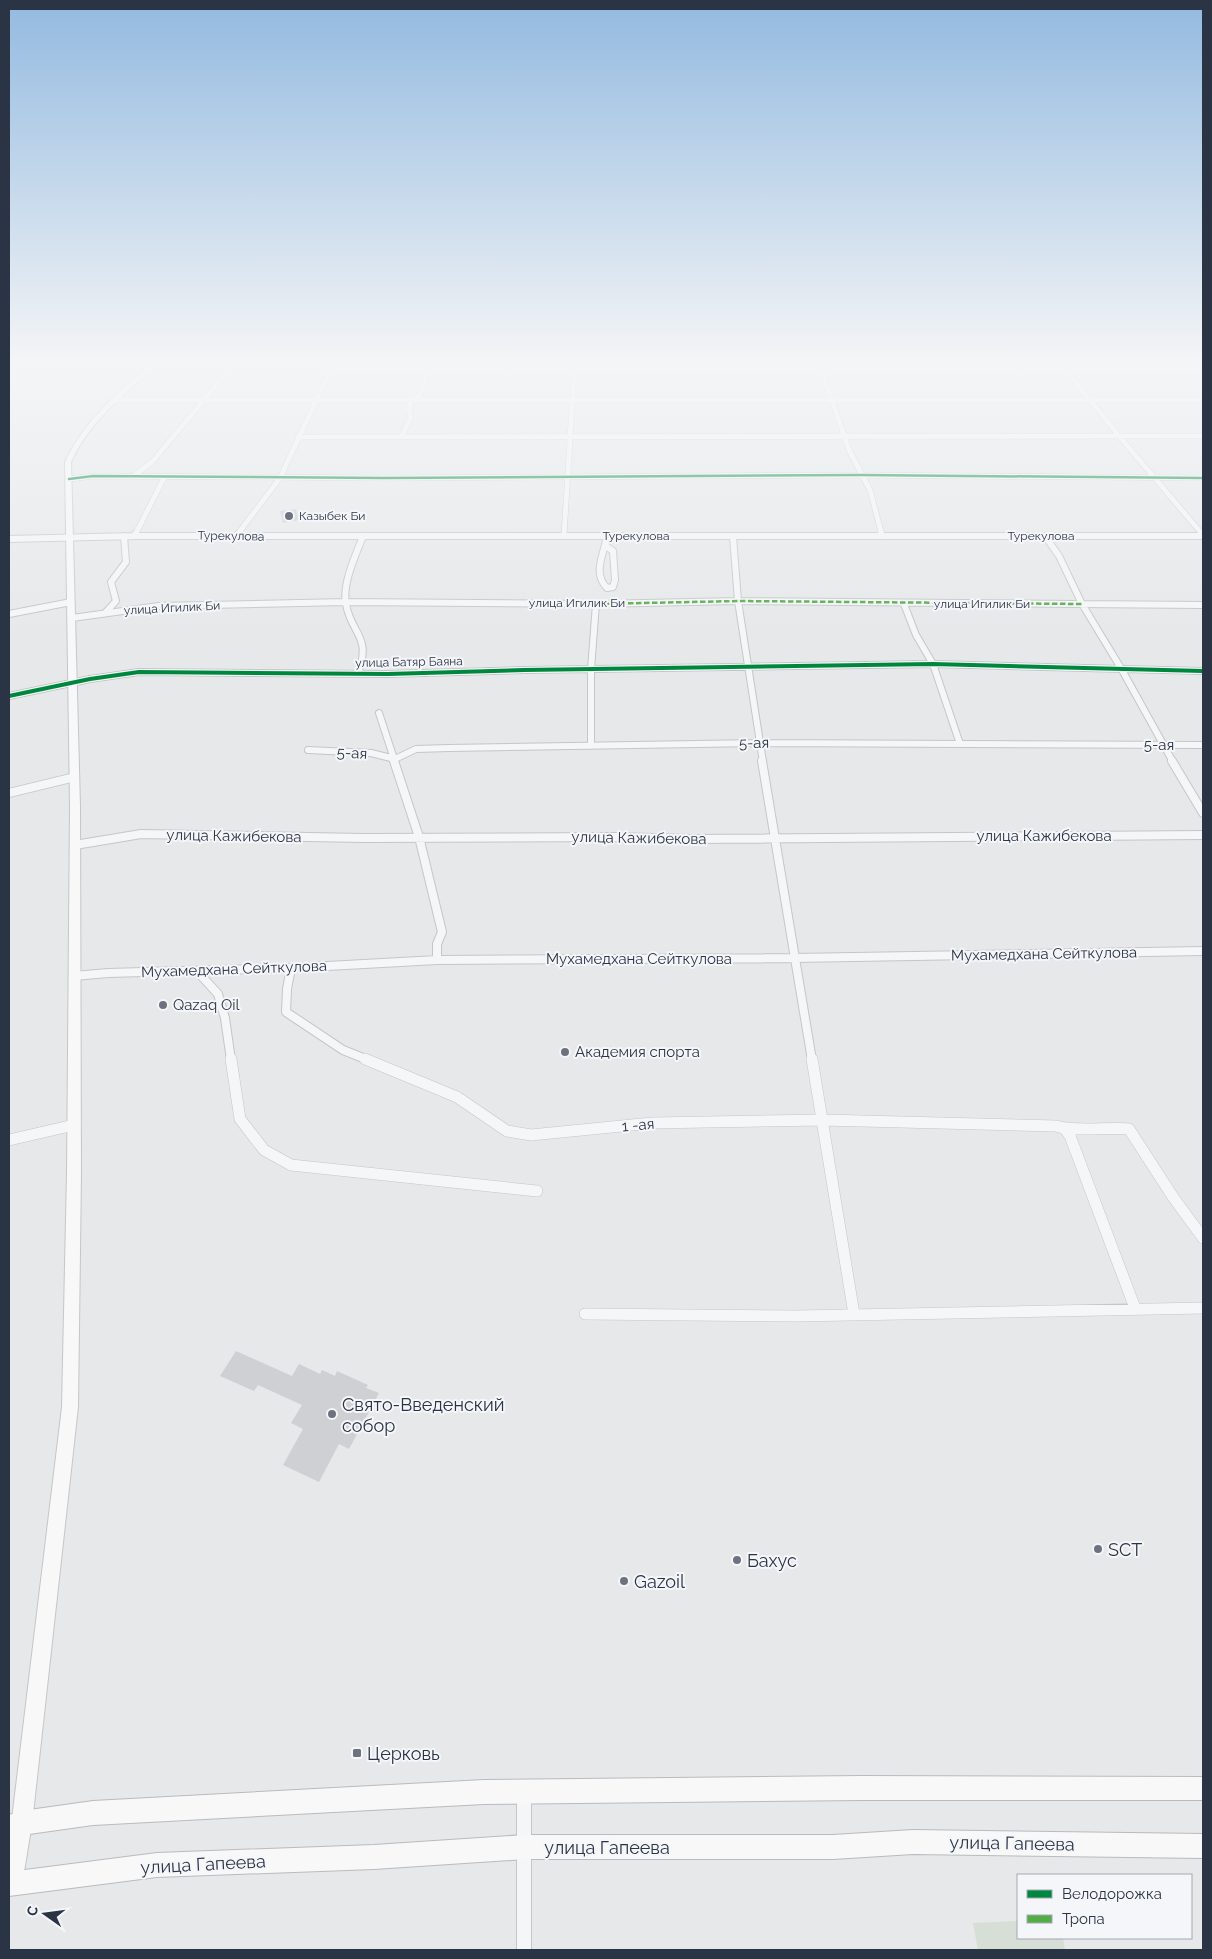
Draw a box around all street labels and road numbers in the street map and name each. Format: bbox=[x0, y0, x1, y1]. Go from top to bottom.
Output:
street label: Турекулова bbox=[197, 528, 265, 544]
street label: Турекулова bbox=[603, 529, 669, 543]
street label: Турекулова bbox=[1008, 529, 1074, 543]
street label: улица Игилик Би bbox=[529, 596, 625, 610]
street label: улица Игилик Би bbox=[934, 597, 1030, 611]
street label: улица Игилик Би bbox=[124, 598, 220, 618]
street label: улица Батяр Баяна bbox=[355, 654, 463, 670]
street label: 5-ая bbox=[739, 734, 769, 752]
street label: 5-ая bbox=[1144, 736, 1174, 754]
street label: 5-ая bbox=[336, 743, 368, 763]
street label: улица Кажибекова bbox=[166, 826, 302, 846]
street label: улица Кажибекова bbox=[976, 827, 1112, 845]
street label: улица Кажибекова bbox=[571, 828, 707, 848]
street label: Мухамедхана Сейткулова bbox=[951, 943, 1137, 965]
street label: Мухамедхана Сейткулова bbox=[546, 950, 732, 968]
street label: Мухамедхана Сейткулова bbox=[141, 957, 327, 981]
street label: 1 -ая bbox=[621, 1115, 655, 1135]
street label: улица Гапеева bbox=[949, 1831, 1075, 1855]
street label: улица Гапеева bbox=[544, 1837, 670, 1858]
street label: улица Гапеева bbox=[140, 1850, 266, 1878]

